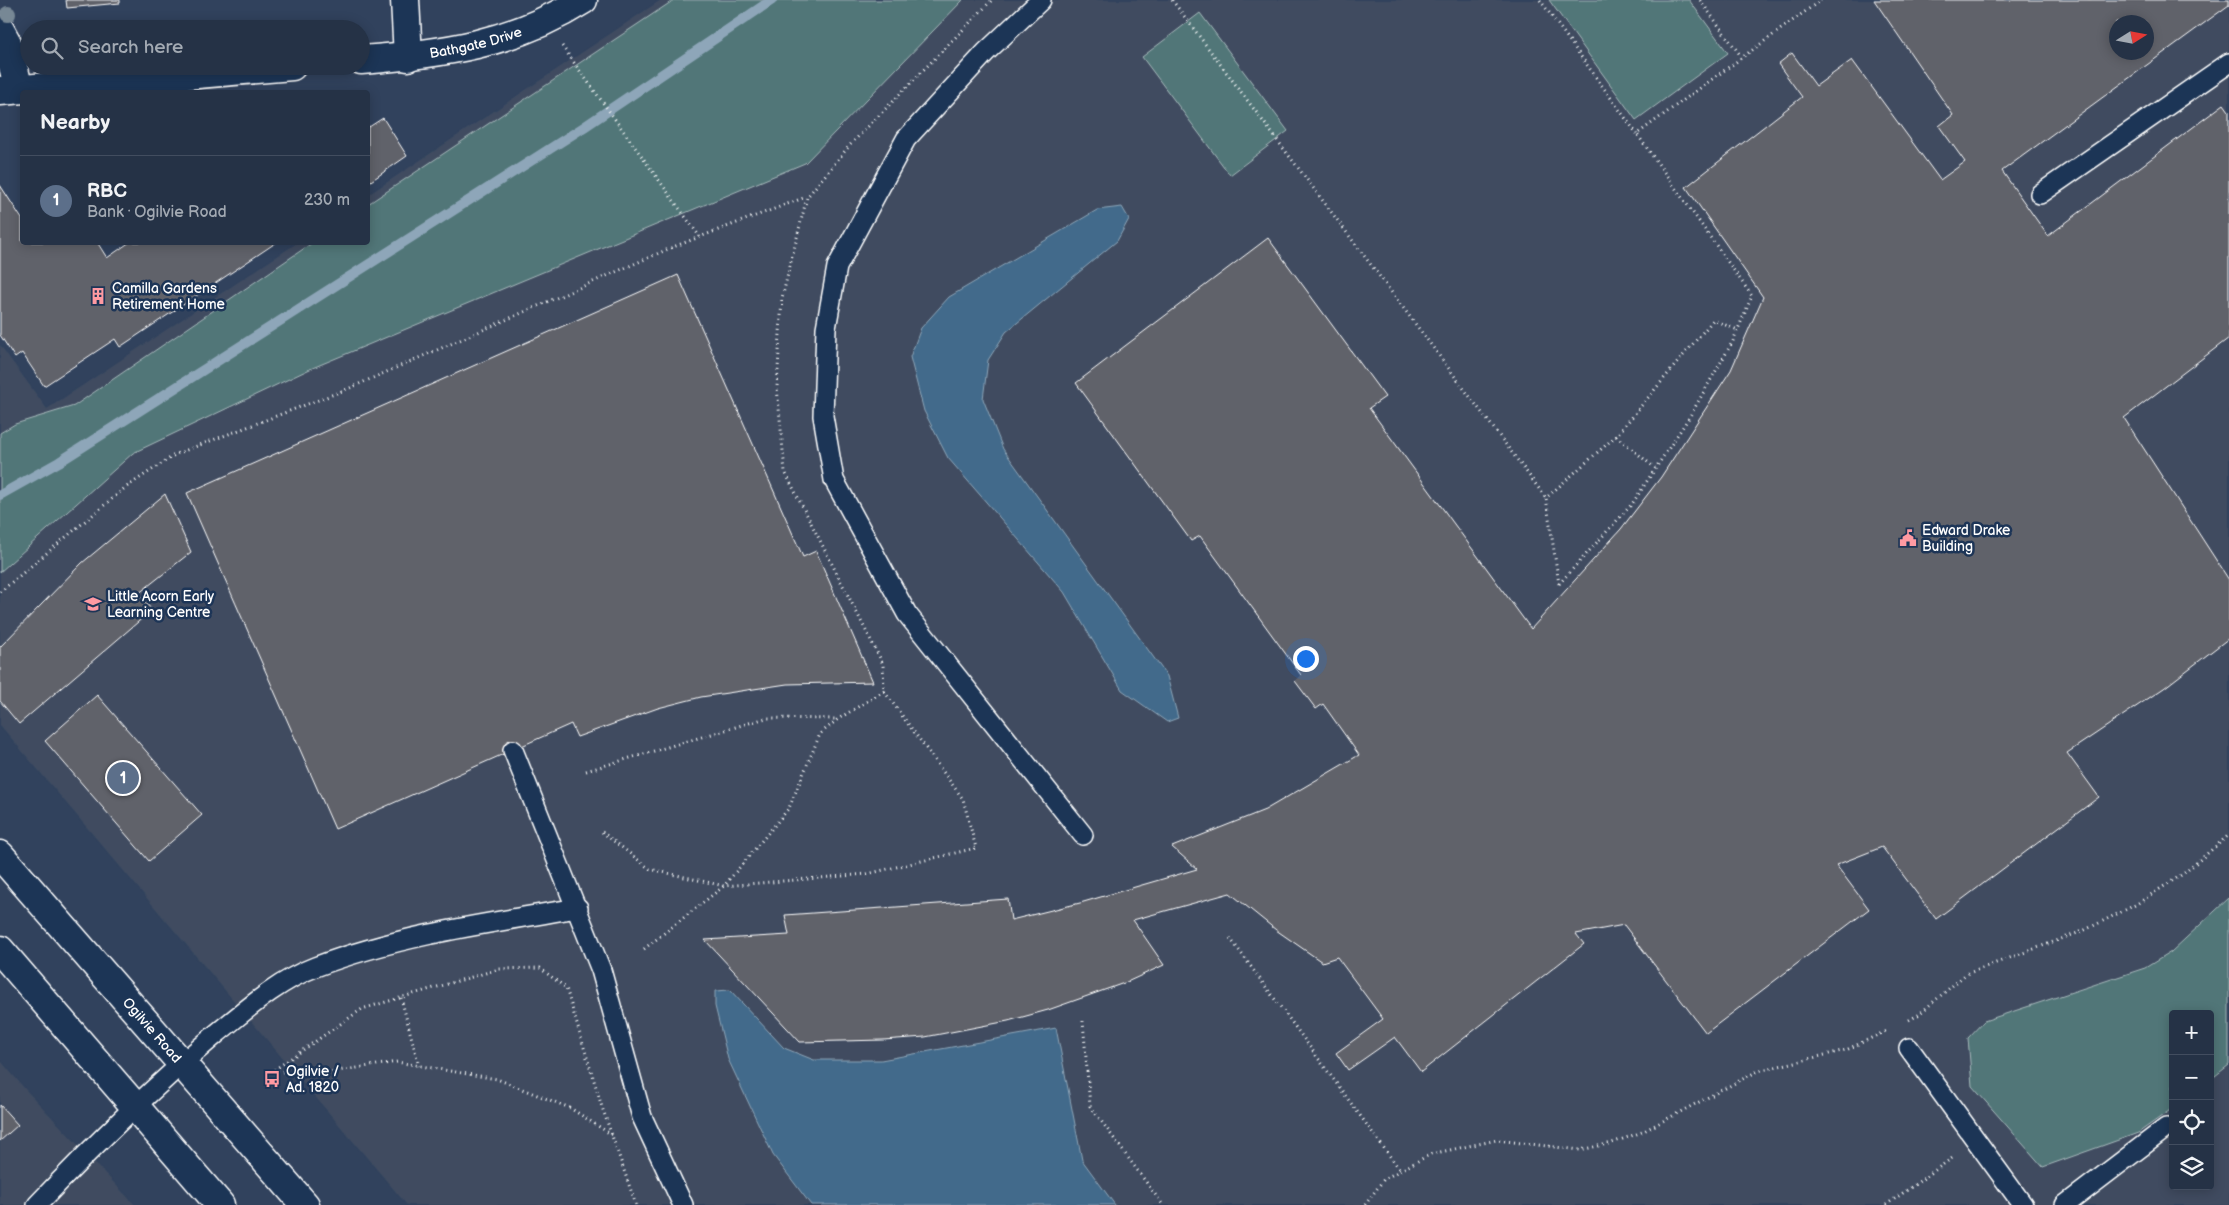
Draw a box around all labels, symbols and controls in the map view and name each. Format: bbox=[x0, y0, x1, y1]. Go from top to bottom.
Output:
north arrow bbox=[2109, 15, 2154, 60]
search box bbox=[20, 20, 370, 75]
street label: Bathgate Drive bbox=[428, 23, 524, 62]
icon: search bbox=[38, 34, 66, 62]
text: Search here bbox=[78, 36, 183, 59]
text: Nearby bbox=[40, 110, 110, 135]
text: RBC bbox=[87, 180, 127, 203]
text: 1 bbox=[53, 191, 59, 210]
text: 230 m bbox=[304, 191, 350, 210]
text: Bank · Ogilvie Road bbox=[87, 203, 227, 222]
place label: Camilla Gardens Retirement Home bbox=[112, 280, 225, 313]
building icon: Camilla Gardens Retirement Home bbox=[88, 286, 108, 306]
place label: Edward Drake Building bbox=[1922, 522, 2010, 555]
public building icon: Edward Drake Building bbox=[1898, 528, 1918, 548]
place label: Little Acorn Early Learning Centre bbox=[107, 588, 215, 621]
school or university icon: Little Acorn Early Learning Centre bbox=[83, 594, 103, 614]
your location bbox=[1293, 646, 1319, 672]
pin: 1 bbox=[107, 759, 139, 797]
street label: Ogilvie Road bbox=[119, 994, 185, 1066]
map controls bbox=[2169, 1010, 2214, 1190]
button: + bbox=[2169, 1010, 2214, 1055]
button: − bbox=[2169, 1055, 2214, 1100]
place label: Ogilvie / Ad. 1820 bbox=[286, 1063, 339, 1096]
bus stop icon: Ogilvie / Ad. 1820 bbox=[262, 1069, 282, 1089]
button: locate bbox=[2169, 1100, 2214, 1145]
button: layers bbox=[2169, 1145, 2214, 1190]

